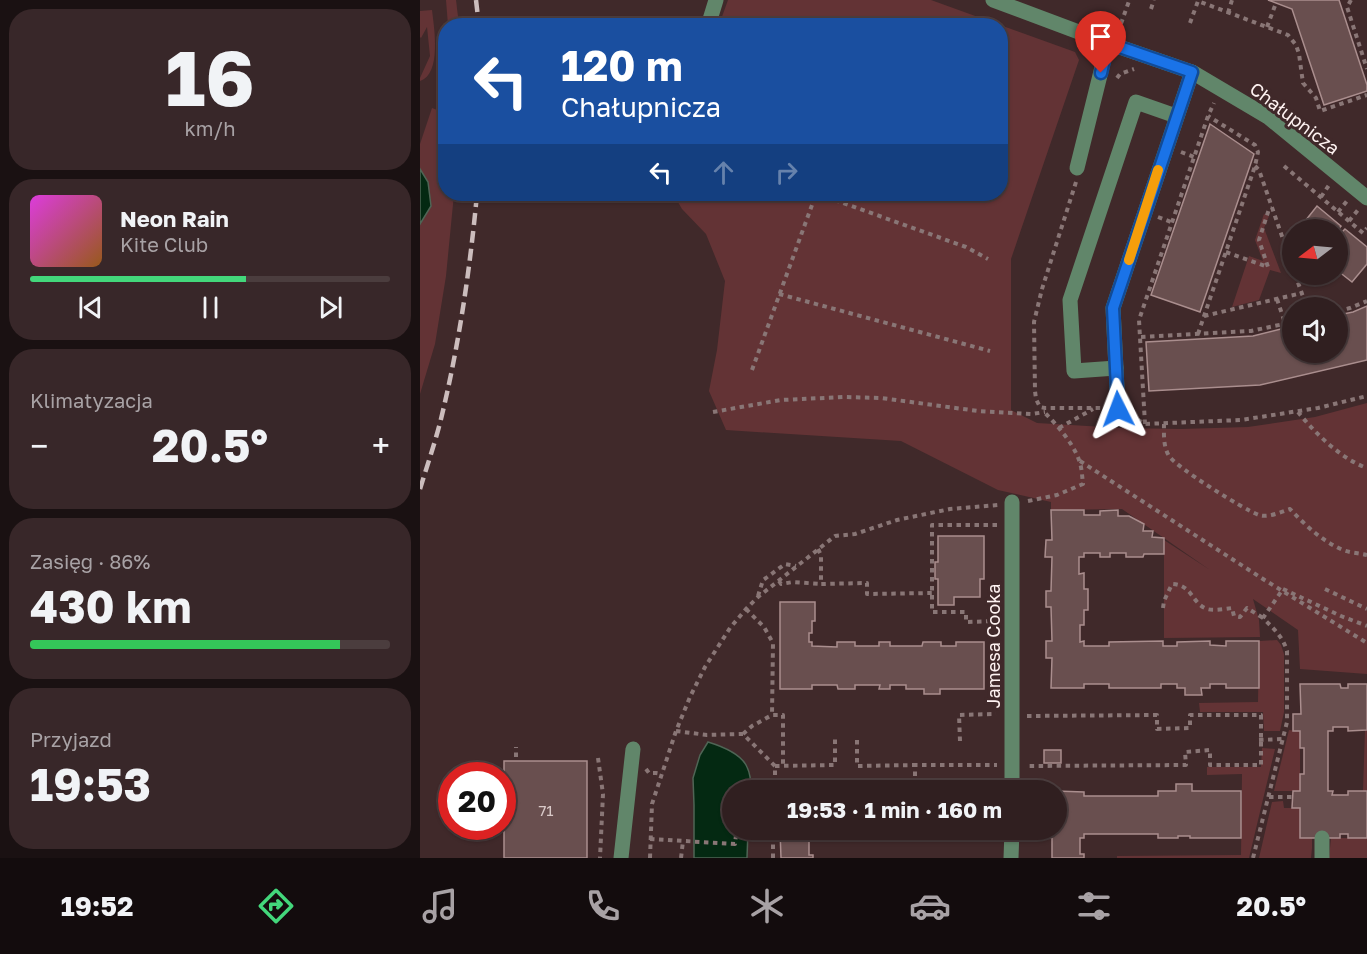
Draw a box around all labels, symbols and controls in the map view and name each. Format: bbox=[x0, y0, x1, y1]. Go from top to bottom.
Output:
pin bbox=[1075, 11, 1126, 73]
icon: arrive bbox=[1084, 20, 1117, 53]
text: 16 bbox=[165, 30, 255, 123]
text: 120 m bbox=[561, 40, 683, 90]
icon: left bbox=[462, 42, 540, 120]
street label: Chałupnicza bbox=[1246, 77, 1344, 159]
text: Chałupnicza bbox=[561, 91, 721, 123]
text: km/h bbox=[185, 116, 235, 140]
icon: left bbox=[644, 156, 677, 189]
icon: ahead bbox=[707, 156, 740, 189]
icon: right bbox=[770, 156, 803, 189]
text: Neon Rain bbox=[120, 205, 229, 232]
north arrow bbox=[1282, 219, 1348, 285]
map controls bbox=[1282, 219, 1348, 363]
text: Kite Club bbox=[120, 232, 208, 256]
icon: previous bbox=[74, 291, 107, 324]
icon: pause bbox=[194, 291, 227, 324]
icon: next bbox=[314, 291, 347, 324]
button: sound bbox=[1282, 297, 1348, 363]
position arrow bbox=[1086, 377, 1150, 441]
text: Klimatyzacja bbox=[30, 388, 153, 412]
text: 20.5° bbox=[152, 418, 268, 472]
text: − bbox=[30, 426, 48, 465]
text: + bbox=[372, 426, 390, 465]
text: Zasięg · 86% bbox=[30, 549, 150, 573]
text: 430 km bbox=[30, 579, 192, 633]
street label: Jamesa Cooka bbox=[982, 584, 1004, 708]
text: Przyjazd bbox=[30, 727, 112, 751]
text: 19:53 bbox=[30, 757, 151, 811]
speed limit sign: 20 bbox=[438, 762, 516, 840]
text: 19:53 · 1 min · 160 m bbox=[787, 796, 1002, 823]
house number: 71 bbox=[538, 801, 554, 819]
icon: directions bbox=[255, 885, 297, 927]
icon: music bbox=[419, 885, 461, 927]
icon: phone bbox=[582, 885, 624, 927]
icon: climate bbox=[746, 885, 788, 927]
icon: car bbox=[909, 885, 951, 927]
icon: filters bbox=[1073, 885, 1115, 927]
text: 19:52 bbox=[61, 890, 133, 922]
text: 20.5° bbox=[1236, 890, 1306, 922]

